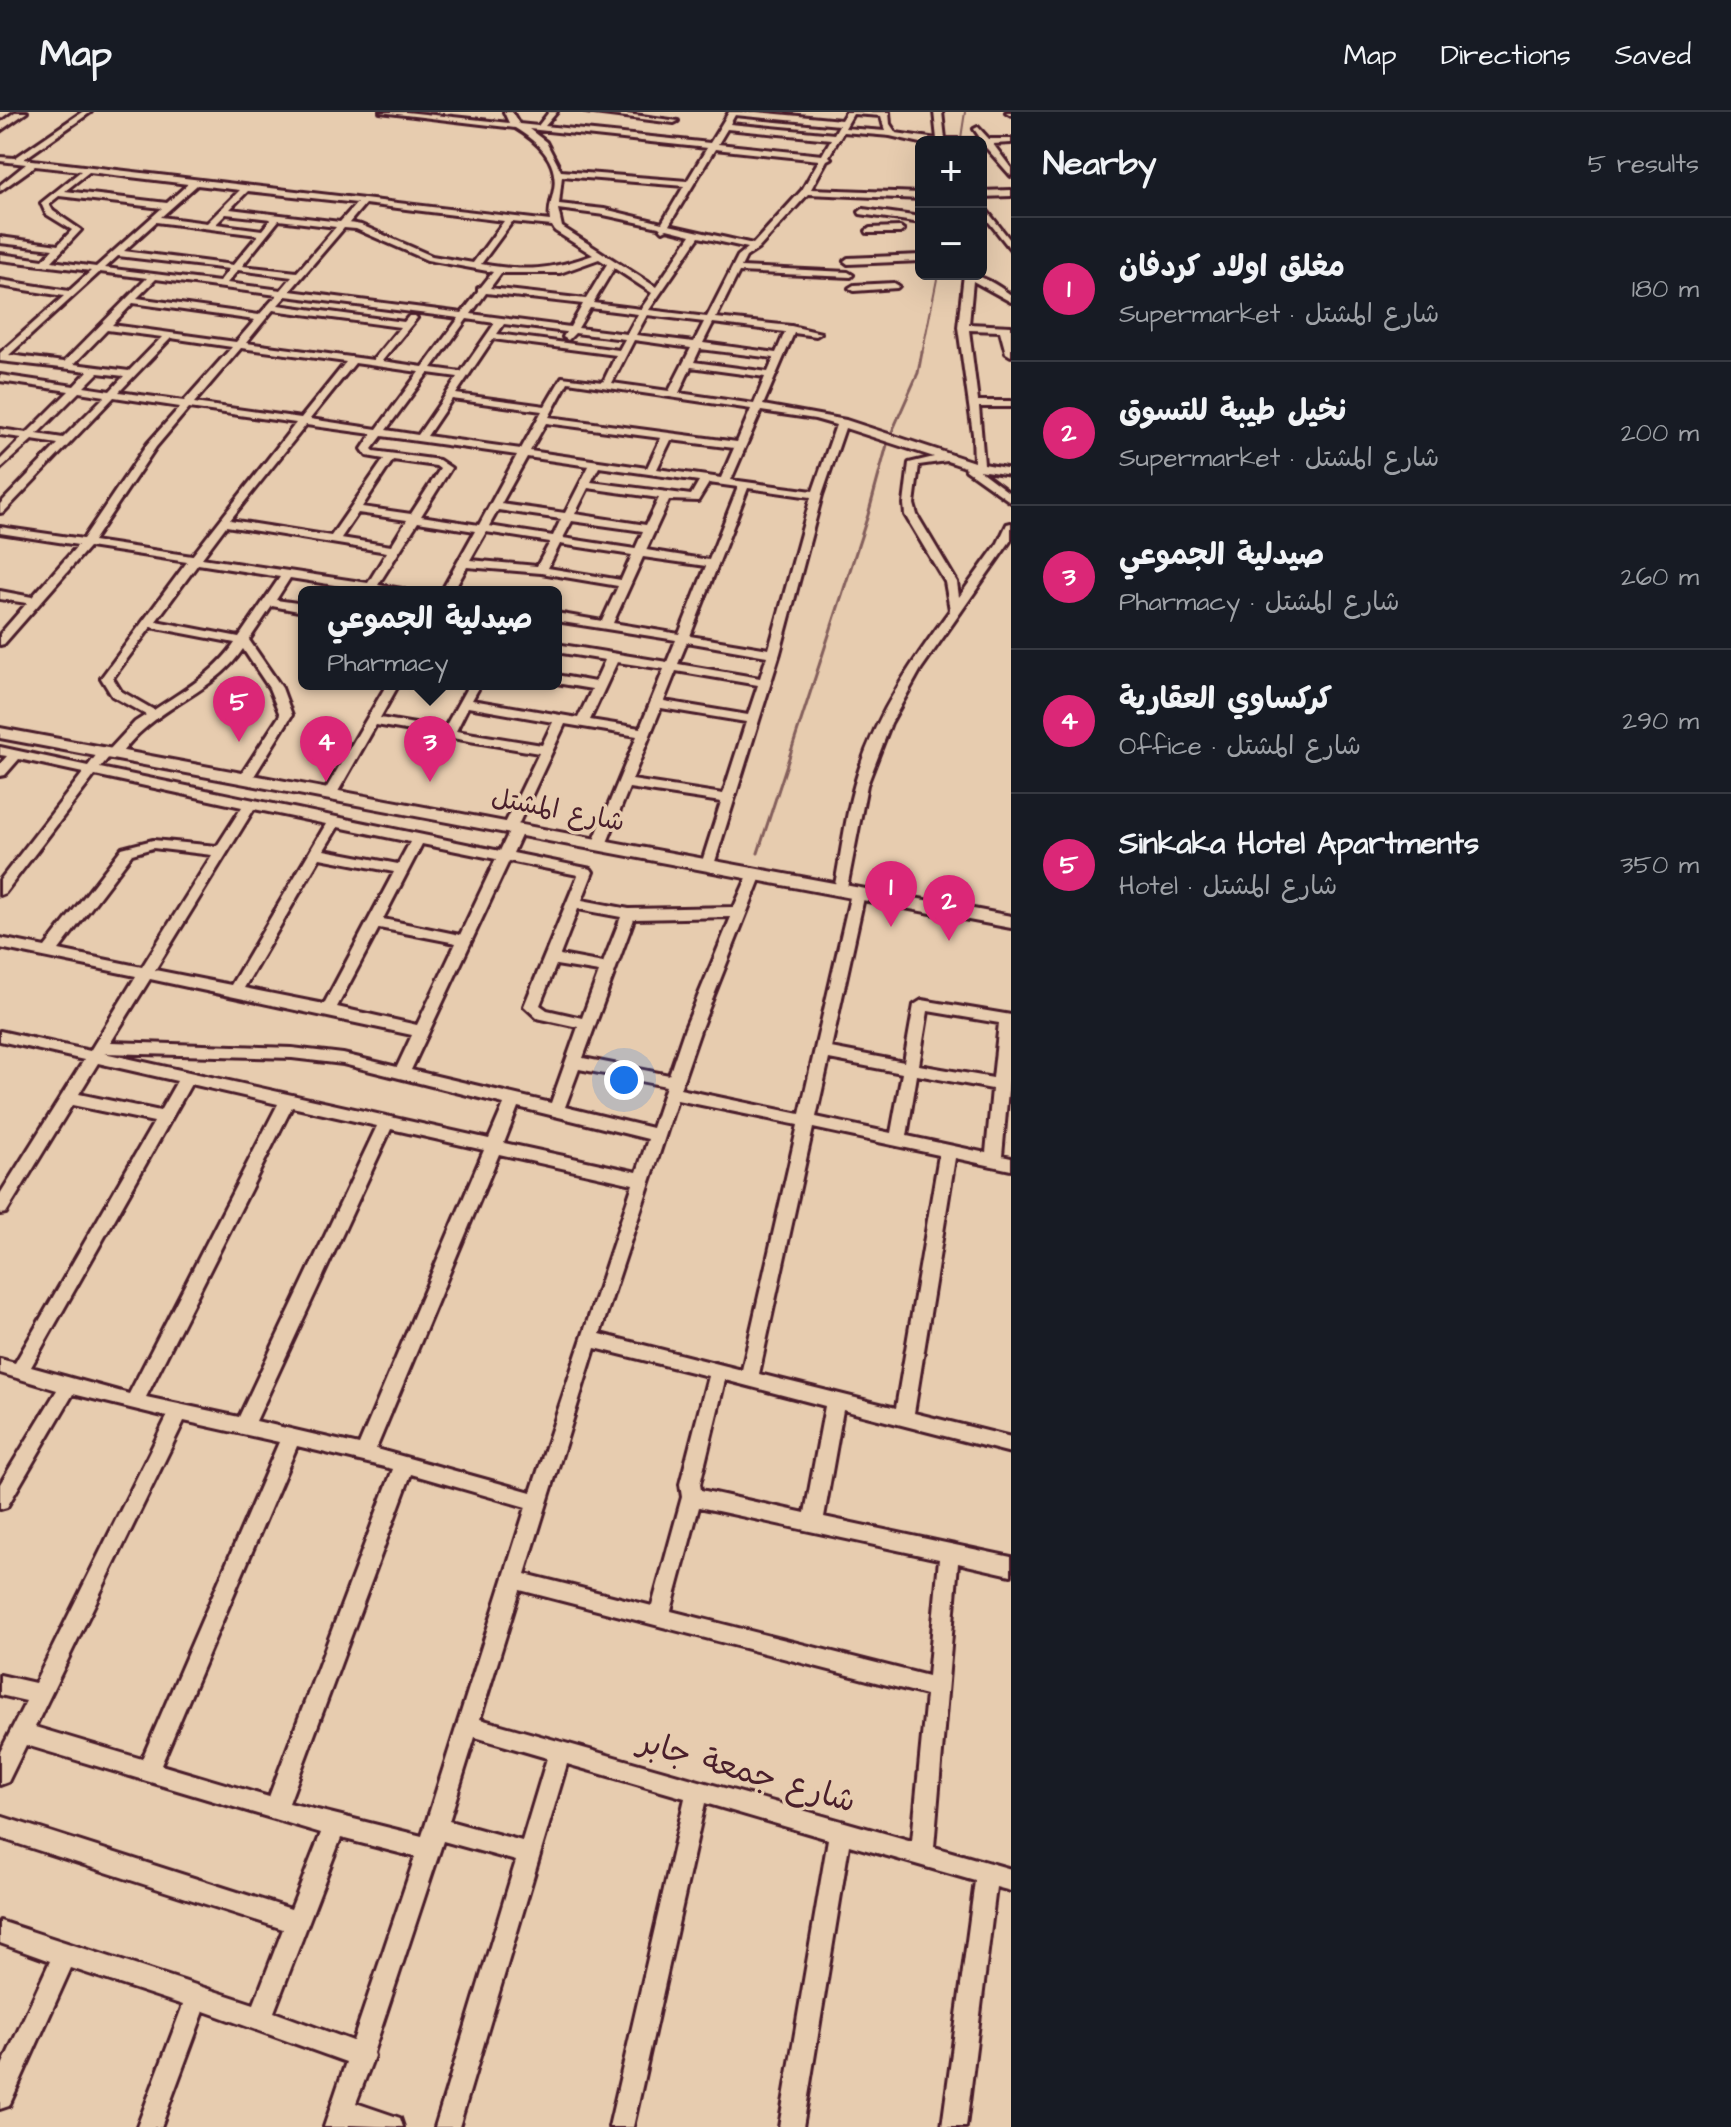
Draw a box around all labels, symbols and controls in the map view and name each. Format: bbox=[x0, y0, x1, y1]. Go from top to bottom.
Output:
text: Map bbox=[40, 29, 112, 81]
text: Map bbox=[1344, 36, 1397, 75]
text: Directions bbox=[1441, 36, 1571, 75]
text: Saved bbox=[1615, 36, 1691, 75]
map controls bbox=[915, 136, 987, 280]
button: + bbox=[915, 136, 987, 208]
text: Nearby bbox=[1043, 140, 1157, 188]
text: 5 results bbox=[1588, 146, 1699, 182]
button: − bbox=[915, 208, 987, 280]
text: مغلق اولاد كردفان bbox=[1119, 246, 1345, 288]
text: 1 bbox=[1067, 271, 1071, 307]
text: 180 m bbox=[1632, 271, 1699, 307]
text: Supermarket · شارع المشتل bbox=[1119, 296, 1439, 332]
text: نخيل طيبة للتسوق bbox=[1119, 390, 1346, 432]
text: 2 bbox=[1062, 415, 1076, 451]
text: 200 m bbox=[1621, 415, 1699, 451]
text: Supermarket · شارع المشتل bbox=[1119, 440, 1439, 476]
text: صيدلية الجموعي bbox=[1119, 534, 1324, 576]
text: 3 bbox=[1062, 559, 1076, 595]
text: 260 m bbox=[1621, 559, 1699, 595]
text: Pharmacy · شارع المشتل bbox=[1119, 584, 1400, 620]
popup bbox=[298, 586, 562, 690]
text: صيدلية الجموعي bbox=[327, 598, 533, 640]
text: Pharmacy bbox=[327, 645, 448, 681]
pin: 5 bbox=[213, 676, 265, 742]
text: كركساوي العقارية bbox=[1119, 678, 1333, 720]
text: 4 bbox=[1060, 703, 1078, 739]
text: 290 m bbox=[1622, 703, 1699, 739]
pin: 4 bbox=[300, 716, 352, 782]
pin: 3 bbox=[404, 716, 456, 782]
text: Office · شارع المشتل bbox=[1119, 728, 1361, 764]
street label: شارع المشتل bbox=[488, 779, 628, 841]
text: Sinkaka Hotel Apartments bbox=[1119, 823, 1479, 865]
text: 5 bbox=[1060, 847, 1078, 883]
text: 350 m bbox=[1620, 847, 1699, 883]
pin: 1 bbox=[865, 861, 917, 927]
text: Hotel · شارع المشتل bbox=[1119, 868, 1337, 904]
pin: 2 bbox=[923, 875, 975, 941]
your location bbox=[604, 1060, 644, 1100]
street label: شارع جمعة جابر bbox=[630, 1719, 861, 1824]

